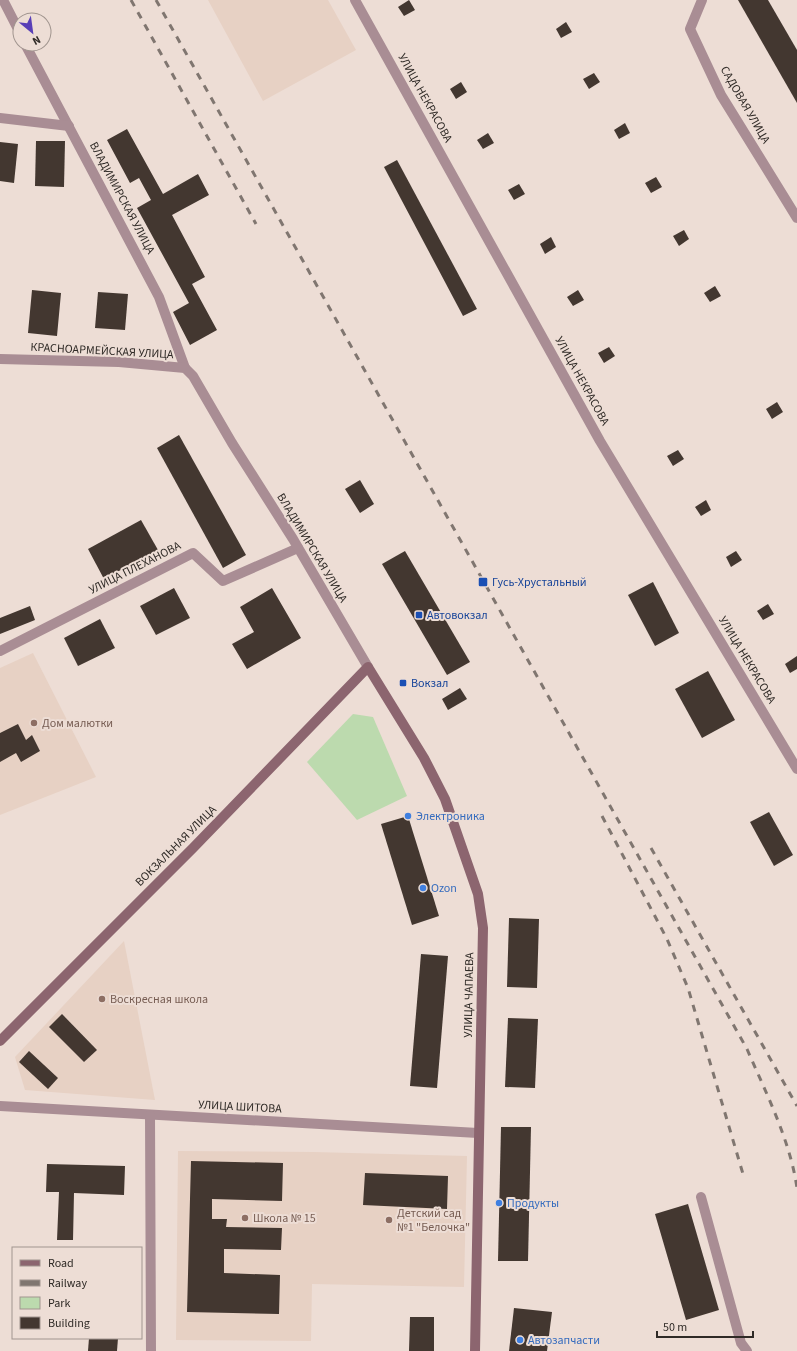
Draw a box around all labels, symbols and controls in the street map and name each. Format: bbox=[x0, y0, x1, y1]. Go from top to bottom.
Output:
north arrow bbox=[12, 12, 52, 52]
text: N bbox=[30, 32, 43, 49]
street label: УЛИЦА НЕКРАСОВА bbox=[394, 50, 457, 146]
street label: САДОВАЯ УЛИЦА bbox=[716, 63, 774, 147]
street label: ВЛАДИМИРСКАЯ УЛИЦА bbox=[85, 139, 159, 258]
street label: УЛИЦА НЕКРАСОВА bbox=[551, 333, 614, 429]
street label: КРАСНОАРМЕЙСКАЯ УЛИЦА bbox=[30, 339, 174, 363]
street label: ВЛАДИМИРСКАЯ УЛИЦА bbox=[273, 490, 352, 606]
street label: УЛИЦА ПЛЕХАНОВА bbox=[86, 537, 184, 599]
place label: Гусь-Хрустальный bbox=[492, 574, 587, 591]
marker: Гусь-Хрустальный bbox=[477, 576, 489, 588]
place label: Автовокзал bbox=[427, 607, 488, 624]
marker: Автовокзал bbox=[414, 610, 424, 620]
street label: УЛИЦА НЕКРАСОВА bbox=[714, 613, 780, 707]
place label: Вокзал bbox=[411, 675, 448, 692]
marker: Вокзал bbox=[398, 678, 408, 688]
place label: Дом малютки bbox=[42, 715, 113, 732]
marker: Дом малютки bbox=[29, 718, 39, 728]
street label: ВОКЗАЛЬНАЯ УЛИЦА bbox=[132, 801, 221, 890]
place label: Электроника bbox=[416, 808, 485, 825]
marker: Электроника bbox=[403, 811, 413, 821]
place label: Ozon bbox=[431, 880, 457, 897]
marker: Ozon bbox=[418, 883, 428, 893]
street label: УЛИЦА ЧАПАЕВА bbox=[460, 952, 478, 1038]
place label: Воскресная школа bbox=[110, 991, 208, 1008]
marker: Воскресная школа bbox=[97, 994, 107, 1004]
street label: УЛИЦА ШИТОВА bbox=[198, 1096, 283, 1118]
place label: Продукты bbox=[507, 1195, 559, 1212]
marker: Продукты bbox=[494, 1198, 504, 1208]
place label: Детский сад №1 "Белочка" bbox=[397, 1205, 470, 1236]
place label: Школа № 15 bbox=[253, 1210, 316, 1227]
marker: Школа № 15 bbox=[240, 1213, 250, 1223]
marker: Детский сад №1 "Белочка" bbox=[384, 1215, 394, 1225]
legend bbox=[12, 1247, 142, 1339]
text: Road bbox=[48, 1255, 74, 1272]
text: Railway bbox=[48, 1275, 87, 1292]
text: Park bbox=[48, 1295, 70, 1312]
scale bar bbox=[657, 1313, 753, 1339]
text: Building bbox=[48, 1315, 90, 1332]
text: 50 m bbox=[663, 1319, 687, 1336]
place label: Автозапчасти bbox=[528, 1332, 600, 1349]
marker: Автозапчасти bbox=[515, 1335, 525, 1345]

